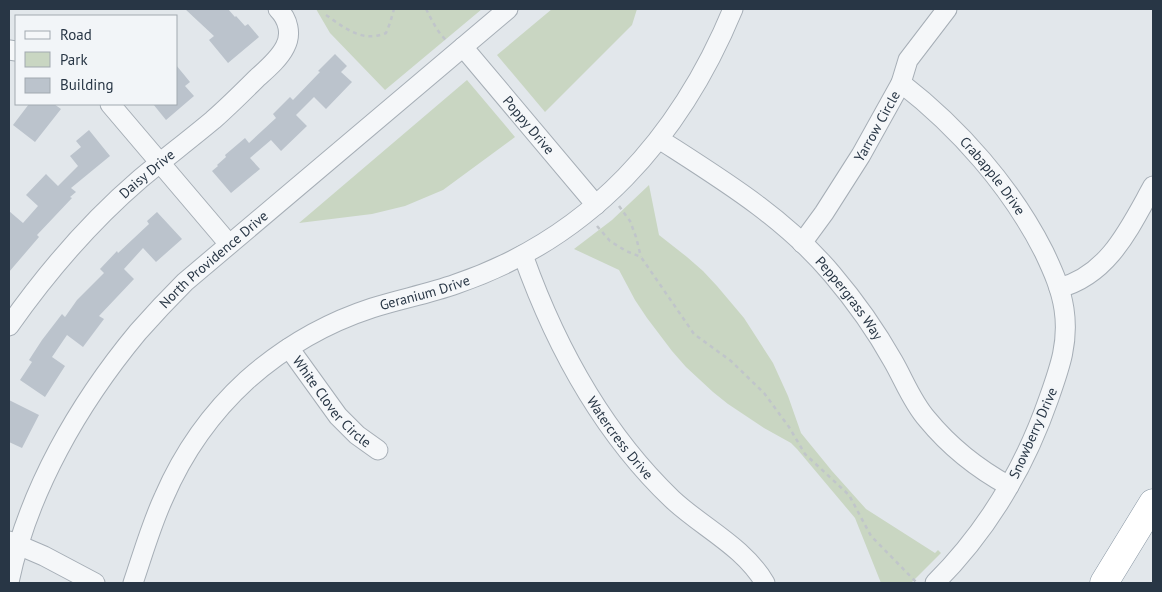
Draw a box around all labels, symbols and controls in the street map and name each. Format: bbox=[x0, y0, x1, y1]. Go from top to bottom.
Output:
legend bbox=[15, 15, 178, 105]
text: Road bbox=[60, 25, 92, 44]
text: Park bbox=[60, 50, 88, 69]
text: Building bbox=[60, 75, 114, 94]
street label: Yarrow Circle bbox=[850, 87, 904, 165]
street label: Poppy Drive bbox=[499, 92, 558, 158]
street label: Crabapple Drive bbox=[956, 133, 1029, 219]
street label: Daisy Drive bbox=[115, 145, 178, 202]
street label: North Providence Drive bbox=[155, 207, 272, 312]
street label: Peppergrass Way bbox=[812, 252, 887, 343]
street label: Geranium Drive bbox=[378, 271, 472, 314]
street label: White Clover Circle bbox=[289, 352, 375, 451]
street label: Snowberry Drive bbox=[1005, 385, 1061, 481]
street label: Watercress Drive bbox=[583, 393, 657, 483]

